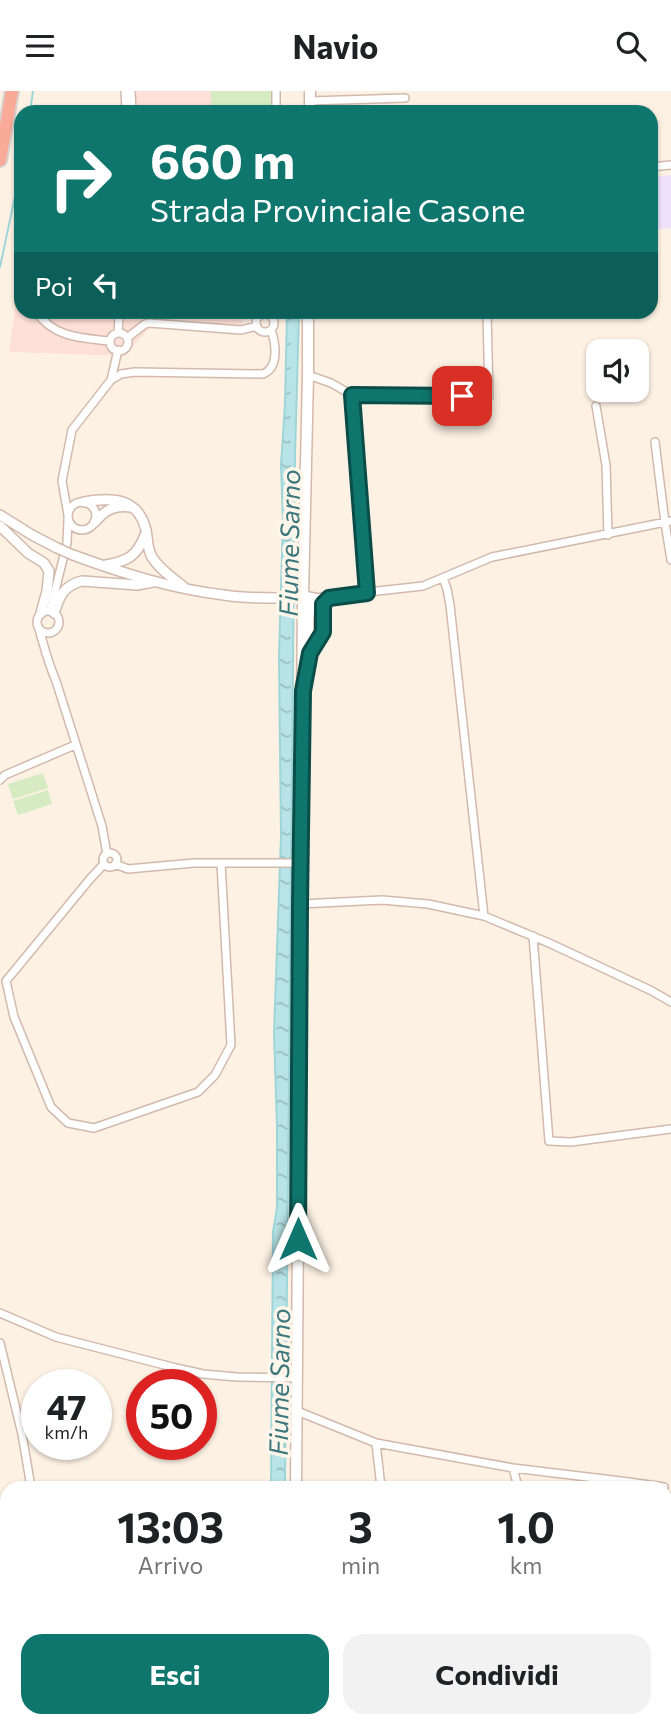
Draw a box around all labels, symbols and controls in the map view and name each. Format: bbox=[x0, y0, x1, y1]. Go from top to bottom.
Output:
text: Navio bbox=[293, 26, 378, 66]
icon: menu bbox=[21, 27, 59, 65]
icon: search bbox=[612, 27, 650, 65]
text: 660 m bbox=[150, 129, 295, 189]
icon: right bbox=[35, 133, 126, 224]
text: Strada Provinciale Casone bbox=[150, 189, 525, 229]
icon: left bbox=[87, 266, 125, 304]
text: Poi bbox=[35, 270, 73, 301]
map controls bbox=[586, 339, 649, 402]
button: sound bbox=[586, 339, 649, 402]
pin bbox=[432, 366, 492, 426]
icon: arrive bbox=[443, 377, 481, 415]
water label: Fiume Sarno bbox=[272, 469, 305, 617]
position arrow bbox=[261, 1202, 335, 1276]
water label: Fiume Sarno bbox=[262, 1308, 295, 1456]
speed limit sign: 50 bbox=[126, 1369, 217, 1460]
text: 47 bbox=[46, 1384, 87, 1427]
text: km/h bbox=[45, 1421, 88, 1443]
text: 13:03 bbox=[117, 1500, 224, 1552]
text: 3 bbox=[348, 1500, 373, 1552]
text: 1.0 bbox=[497, 1500, 555, 1552]
text: Arrivo bbox=[138, 1551, 203, 1579]
text: min bbox=[341, 1551, 380, 1579]
text: km bbox=[510, 1551, 542, 1579]
button: Esci bbox=[21, 1634, 329, 1714]
button: Condividi bbox=[343, 1634, 651, 1714]

